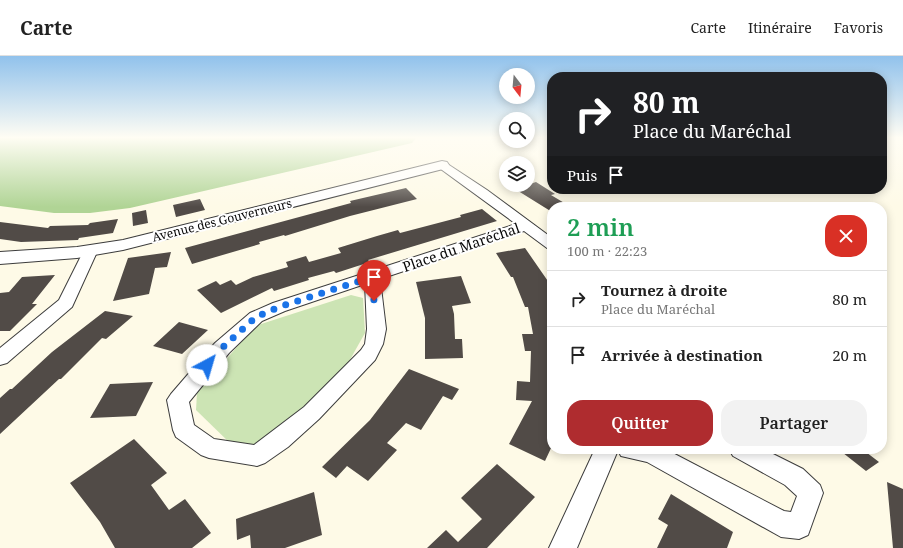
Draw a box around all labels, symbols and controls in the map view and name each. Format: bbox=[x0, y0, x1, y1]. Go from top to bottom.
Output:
text: Carte bbox=[20, 15, 73, 41]
text: Carte bbox=[691, 18, 726, 37]
text: Itinéraire bbox=[748, 18, 812, 37]
text: Favoris bbox=[834, 18, 883, 37]
north arrow bbox=[499, 68, 535, 104]
map controls bbox=[499, 68, 535, 192]
text: 80 m bbox=[633, 83, 700, 121]
icon: right bbox=[567, 88, 619, 140]
button: search bbox=[499, 112, 535, 148]
text: Place du Maréchal bbox=[633, 119, 791, 143]
button: layers bbox=[499, 156, 535, 192]
icon: arrive bbox=[605, 164, 627, 186]
text: Puis bbox=[567, 165, 597, 185]
street label: Avenue des Gouverneurs bbox=[150, 194, 294, 246]
text: 2 min bbox=[567, 210, 634, 243]
button: close bbox=[825, 215, 867, 257]
street label: Place du Maréchal bbox=[400, 218, 523, 276]
text: 100 m · 22:23 bbox=[567, 242, 647, 260]
pin bbox=[357, 260, 391, 301]
icon: arrive bbox=[363, 266, 385, 288]
text: Tournez à droite bbox=[601, 280, 727, 300]
icon: right bbox=[567, 288, 589, 310]
text: 80 m bbox=[832, 289, 867, 309]
text: Place du Maréchal bbox=[601, 300, 715, 318]
position arrow bbox=[186, 344, 228, 386]
icon: arrive bbox=[567, 344, 589, 366]
text: Arrivée à destination bbox=[601, 345, 763, 365]
text: 20 m bbox=[832, 345, 867, 365]
button: Quitter bbox=[567, 400, 713, 446]
button: Partager bbox=[721, 400, 867, 446]

